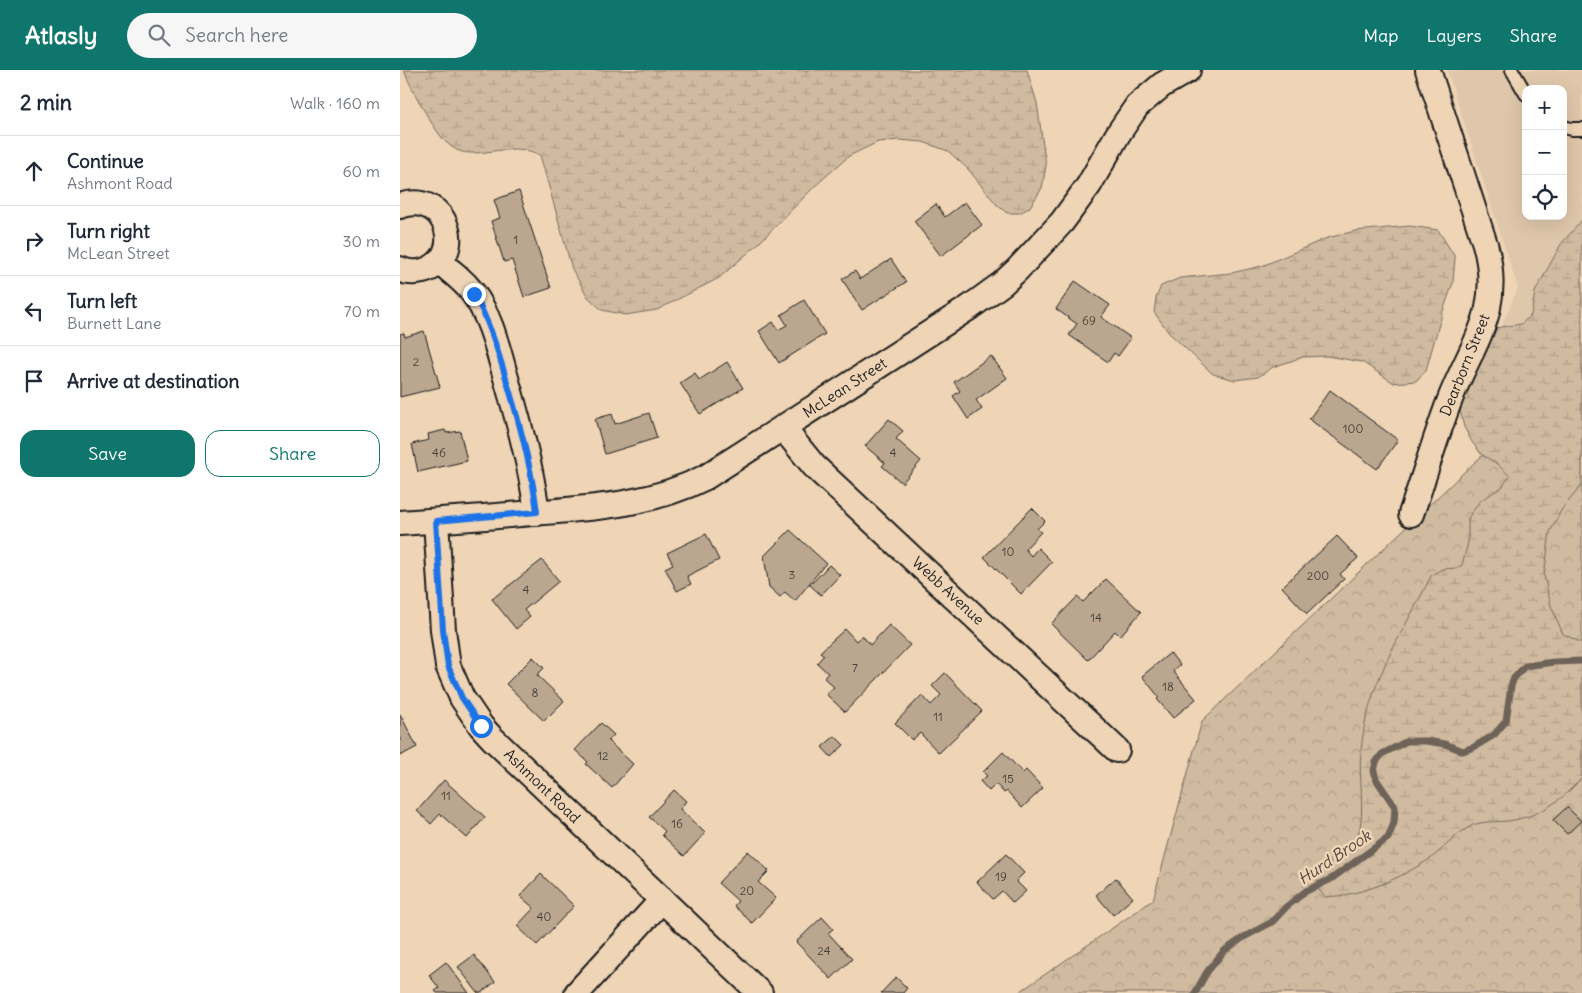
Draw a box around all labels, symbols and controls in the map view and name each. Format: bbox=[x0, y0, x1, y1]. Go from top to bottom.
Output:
search box bbox=[127, 13, 477, 58]
text: Atlasly bbox=[25, 20, 97, 50]
icon: search bbox=[145, 21, 173, 49]
text: Search here bbox=[185, 23, 288, 47]
text: Map bbox=[1363, 24, 1398, 47]
text: Layers bbox=[1426, 24, 1482, 47]
text: Share bbox=[1510, 24, 1557, 47]
map controls bbox=[1522, 85, 1567, 220]
button: + bbox=[1522, 85, 1567, 130]
text: 2 min bbox=[20, 89, 72, 116]
text: Walk · 160 m bbox=[290, 93, 380, 113]
button: − bbox=[1522, 130, 1567, 175]
text: Continue bbox=[67, 149, 144, 173]
icon: ahead bbox=[20, 157, 48, 185]
text: 60 m bbox=[342, 161, 380, 181]
text: Ashmont Road bbox=[67, 173, 173, 193]
button: locate bbox=[1522, 175, 1567, 220]
text: Turn right bbox=[67, 219, 150, 243]
icon: right bbox=[20, 227, 48, 255]
text: 30 m bbox=[343, 231, 380, 251]
house number: 1 bbox=[514, 232, 518, 247]
text: McLean Street bbox=[67, 243, 170, 263]
route end bbox=[463, 283, 486, 306]
text: Turn left bbox=[67, 289, 137, 313]
icon: left bbox=[20, 297, 48, 325]
text: 70 m bbox=[344, 301, 380, 321]
street label: Dearborn Street bbox=[1435, 311, 1494, 419]
text: Burnett Lane bbox=[67, 313, 161, 333]
house number: 69 bbox=[1082, 313, 1096, 328]
street label: McLean Street bbox=[799, 353, 890, 422]
house number: 2 bbox=[413, 354, 420, 369]
icon: arrive bbox=[20, 367, 48, 395]
text: Arrive at destination bbox=[67, 369, 240, 393]
house number: 100 bbox=[1343, 421, 1363, 436]
button: Save bbox=[20, 430, 195, 477]
button: Share bbox=[205, 430, 380, 477]
house number: 46 bbox=[432, 445, 446, 460]
house number: 4 bbox=[890, 445, 897, 460]
house number: 10 bbox=[1002, 544, 1014, 559]
street label: Webb Avenue bbox=[908, 552, 988, 629]
house number: 3 bbox=[789, 567, 796, 582]
house number: 200 bbox=[1307, 568, 1329, 583]
house number: 4 bbox=[523, 582, 530, 597]
house number: 14 bbox=[1090, 610, 1102, 625]
house number: 7 bbox=[852, 660, 858, 675]
house number: 18 bbox=[1162, 679, 1174, 694]
house number: 8 bbox=[532, 685, 539, 700]
house number: 11 bbox=[933, 709, 943, 724]
route start bbox=[470, 715, 493, 738]
street label: Ashmont Road bbox=[500, 744, 585, 827]
house number: 12 bbox=[597, 748, 609, 763]
house number: 15 bbox=[1002, 771, 1014, 786]
house number: 11 bbox=[441, 788, 451, 803]
house number: 16 bbox=[671, 816, 683, 831]
water label: Hurd Brook bbox=[1294, 824, 1376, 889]
house number: 19 bbox=[995, 869, 1007, 884]
house number: 20 bbox=[740, 883, 754, 898]
house number: 40 bbox=[537, 909, 552, 924]
house number: 24 bbox=[817, 943, 831, 958]

